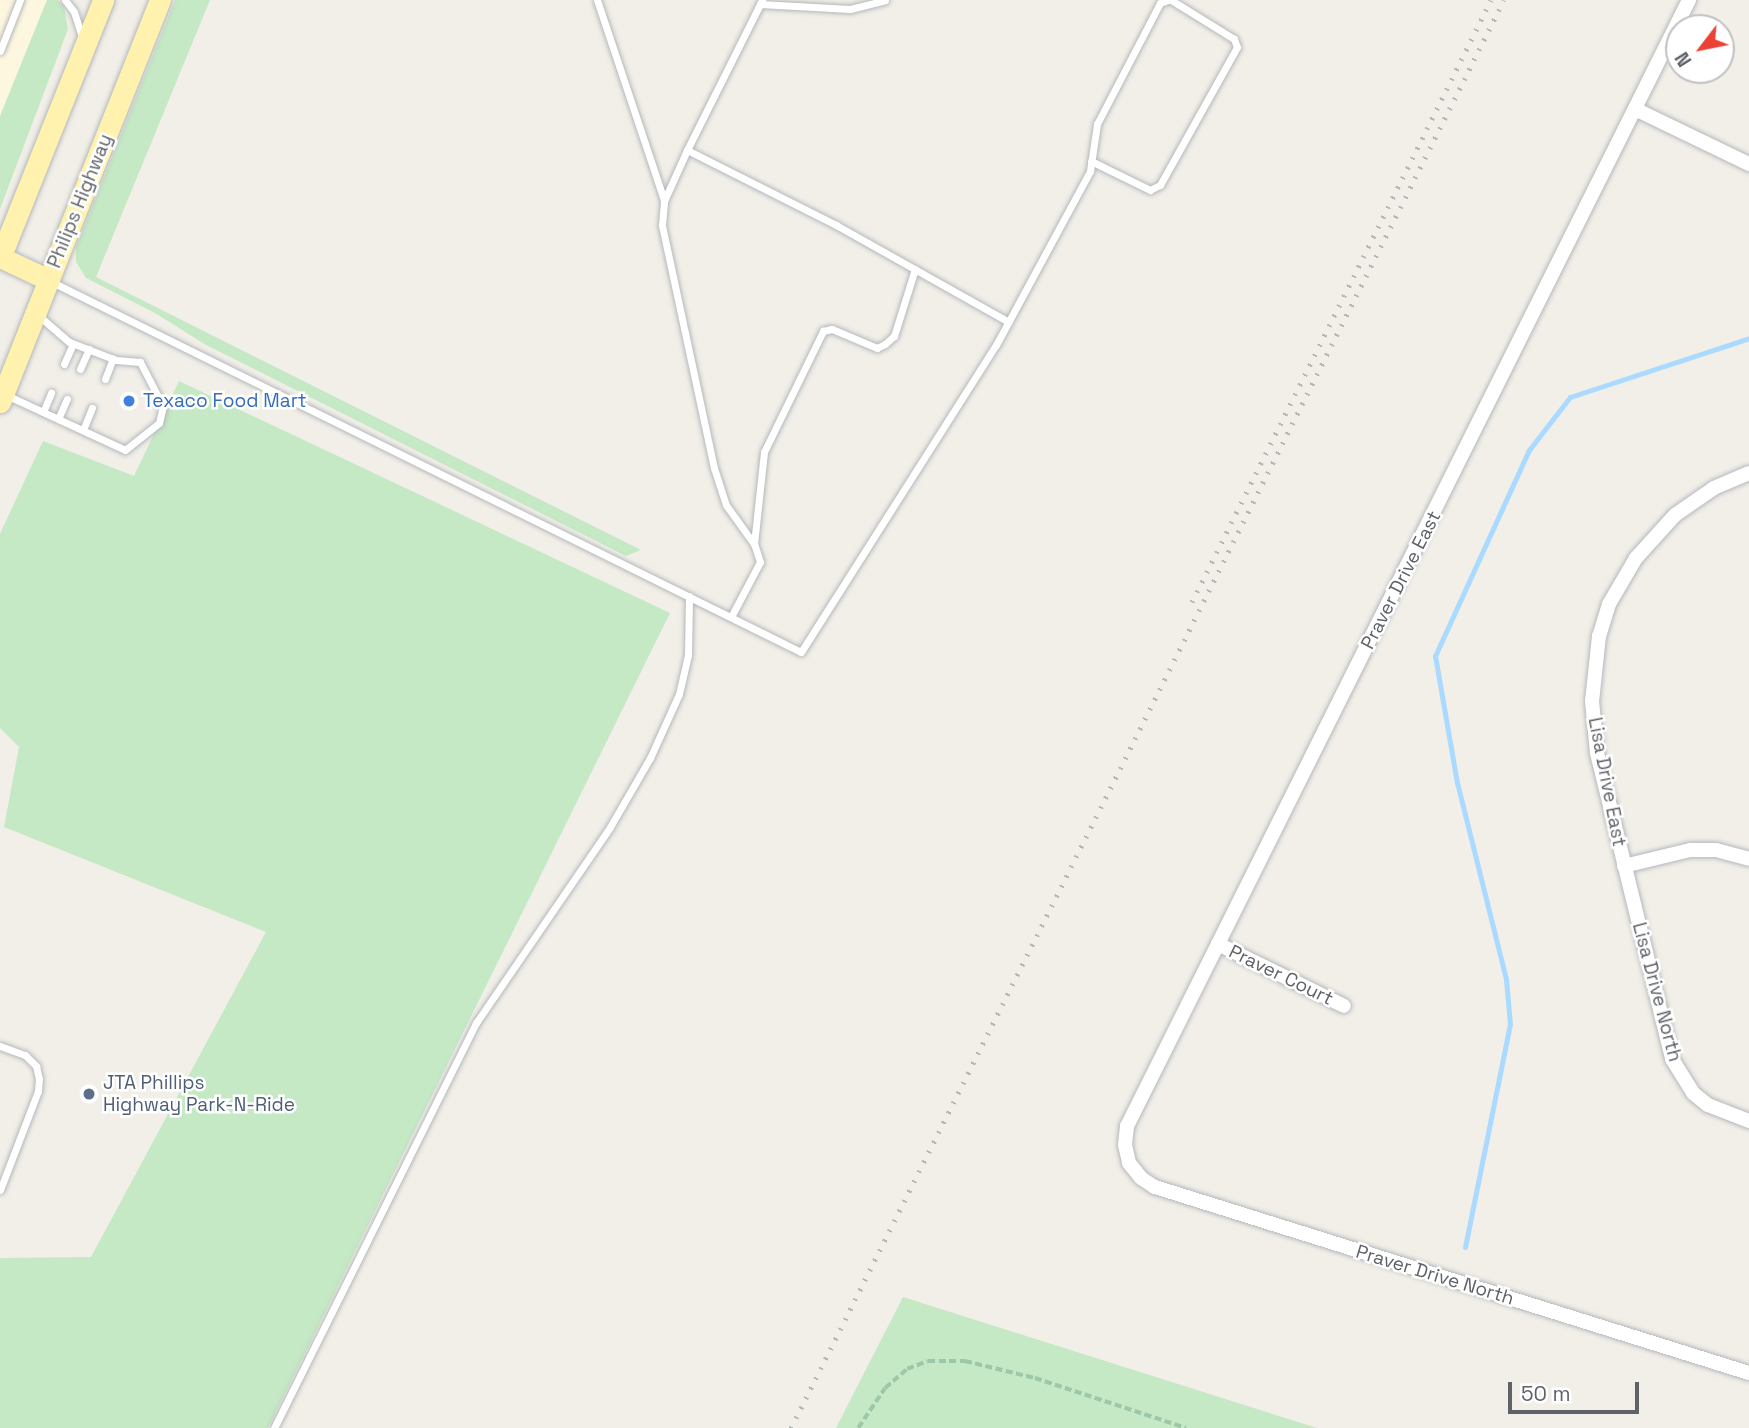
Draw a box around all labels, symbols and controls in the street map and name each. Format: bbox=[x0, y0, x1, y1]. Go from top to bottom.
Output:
north arrow bbox=[1665, 14, 1735, 84]
text: N bbox=[1669, 47, 1697, 71]
street label: Philips Highway bbox=[43, 131, 117, 271]
place label: Texaco Food Mart bbox=[143, 390, 307, 412]
marker: Texaco Food Mart bbox=[121, 393, 137, 409]
street label: Praver Drive East bbox=[1356, 507, 1446, 653]
street label: Lisa Drive East bbox=[1583, 715, 1631, 849]
street label: Lisa Drive North bbox=[1627, 920, 1687, 1064]
street label: Praver Court bbox=[1225, 940, 1337, 1010]
place label: JTA Phillips Highway Park-N-Ride bbox=[103, 1072, 295, 1116]
marker: JTA Phillips Highway Park-N-Ride bbox=[81, 1086, 97, 1102]
street label: Praver Drive North bbox=[1353, 1240, 1517, 1310]
scale bar bbox=[1511, 1368, 1642, 1412]
text: 50 m bbox=[1521, 1380, 1571, 1407]

